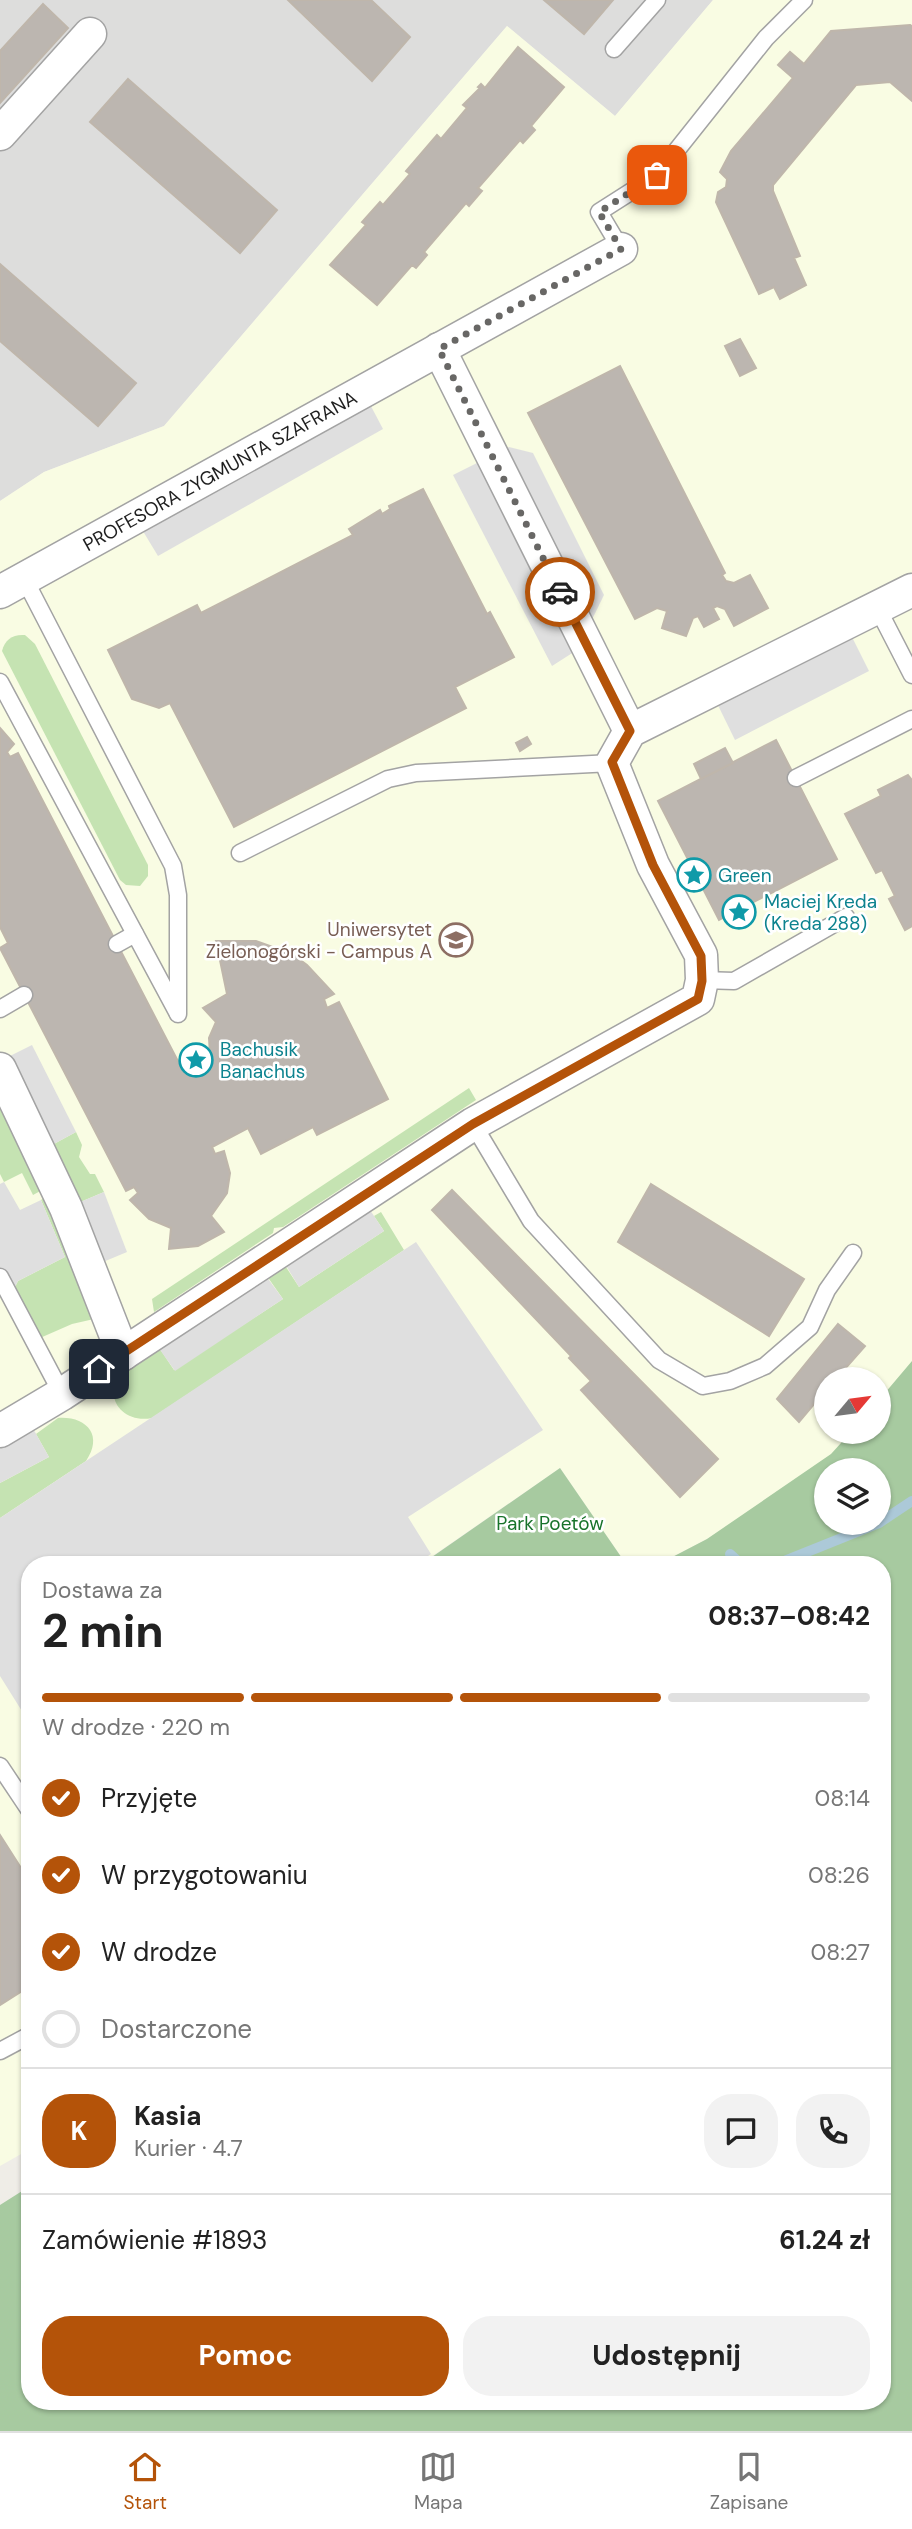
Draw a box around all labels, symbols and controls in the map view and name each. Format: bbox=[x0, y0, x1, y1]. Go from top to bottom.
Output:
pin bbox=[627, 145, 687, 205]
icon: bag bbox=[638, 156, 676, 194]
street label: PROFESORA ZYGMUNTA SZAFRANA bbox=[79, 385, 362, 557]
courier bbox=[525, 557, 595, 627]
icon: car bbox=[541, 573, 579, 611]
place icon: Green bbox=[675, 856, 713, 894]
place label: Green bbox=[718, 863, 772, 888]
place label: Maciej Kreda (Kreda 288) bbox=[764, 889, 877, 936]
place icon: Maciej Kreda (Kreda 288) bbox=[720, 893, 758, 931]
place label: Uniwersytet Zielonogórski - Campus A bbox=[206, 917, 432, 964]
school or university icon: Uniwersytet Zielonogórski - Campus A bbox=[437, 921, 475, 959]
place label: Bachusik Banachus bbox=[220, 1037, 305, 1084]
place icon: Bachusik Banachus bbox=[177, 1041, 215, 1079]
pin bbox=[69, 1339, 129, 1399]
icon: home bbox=[80, 1350, 118, 1388]
north arrow bbox=[814, 1367, 891, 1444]
map controls bbox=[814, 1367, 891, 1535]
button: layers bbox=[814, 1458, 891, 1535]
park label: Park Poetów bbox=[496, 1511, 604, 1536]
text: Dostawa za bbox=[42, 1575, 163, 1605]
text: 08:37–08:42 bbox=[708, 1599, 870, 1633]
text: 2 min bbox=[42, 1601, 164, 1661]
text: W drodze · 220 m bbox=[42, 1712, 230, 1742]
icon: check bbox=[42, 1779, 80, 1817]
text: Przyjęte bbox=[101, 1781, 197, 1815]
text: 08:14 bbox=[815, 1783, 870, 1813]
icon: check bbox=[42, 1856, 80, 1894]
text: W przygotowaniu bbox=[101, 1858, 308, 1892]
text: 08:26 bbox=[808, 1860, 870, 1890]
icon: check bbox=[42, 1933, 80, 1971]
text: W drodze bbox=[101, 1935, 217, 1969]
text: 08:27 bbox=[810, 1937, 870, 1967]
text: Dostarczone bbox=[101, 2012, 252, 2046]
button: chat bbox=[704, 2094, 778, 2168]
button: phone bbox=[796, 2094, 870, 2168]
text: Kasia bbox=[134, 2099, 201, 2133]
text: K bbox=[71, 2114, 87, 2148]
text: Kurier · 4.7 bbox=[134, 2133, 243, 2163]
text: Zamówienie #1893 bbox=[42, 2223, 267, 2257]
text: 61.24 zł bbox=[779, 2223, 870, 2257]
button: Pomoc bbox=[42, 2316, 449, 2396]
button: Udostępnij bbox=[463, 2316, 870, 2396]
tab: Start bbox=[124, 2448, 167, 2515]
tab: Mapa bbox=[414, 2448, 463, 2515]
tab: Zapisane bbox=[710, 2448, 788, 2515]

